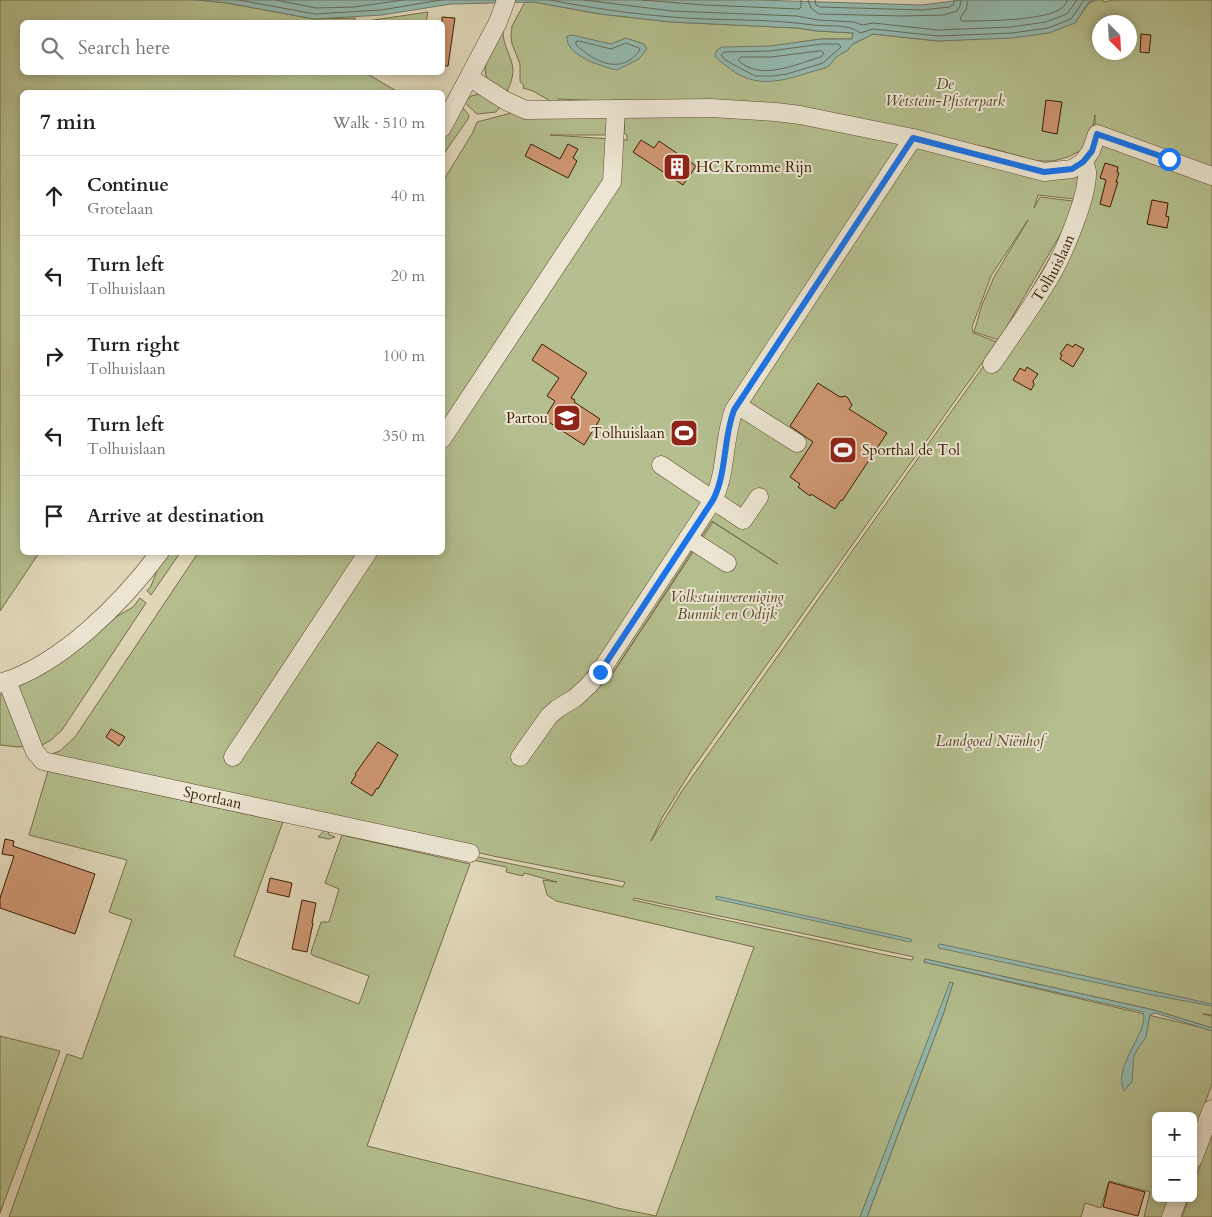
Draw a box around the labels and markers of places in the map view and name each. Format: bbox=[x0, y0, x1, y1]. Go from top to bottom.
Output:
building icon: HC Kromme Rijn bbox=[662, 152, 692, 182]
place label: HC Kromme Rijn bbox=[696, 157, 813, 177]
school or university icon: Partou bbox=[552, 403, 582, 433]
place label: Partou bbox=[506, 408, 548, 428]
sports icon: Tolhuislaan bbox=[669, 418, 699, 448]
place label: Tolhuislaan bbox=[591, 423, 665, 443]
sports icon: Sporthal de Tol bbox=[828, 435, 858, 465]
place label: Sporthal de Tol bbox=[862, 440, 960, 460]

